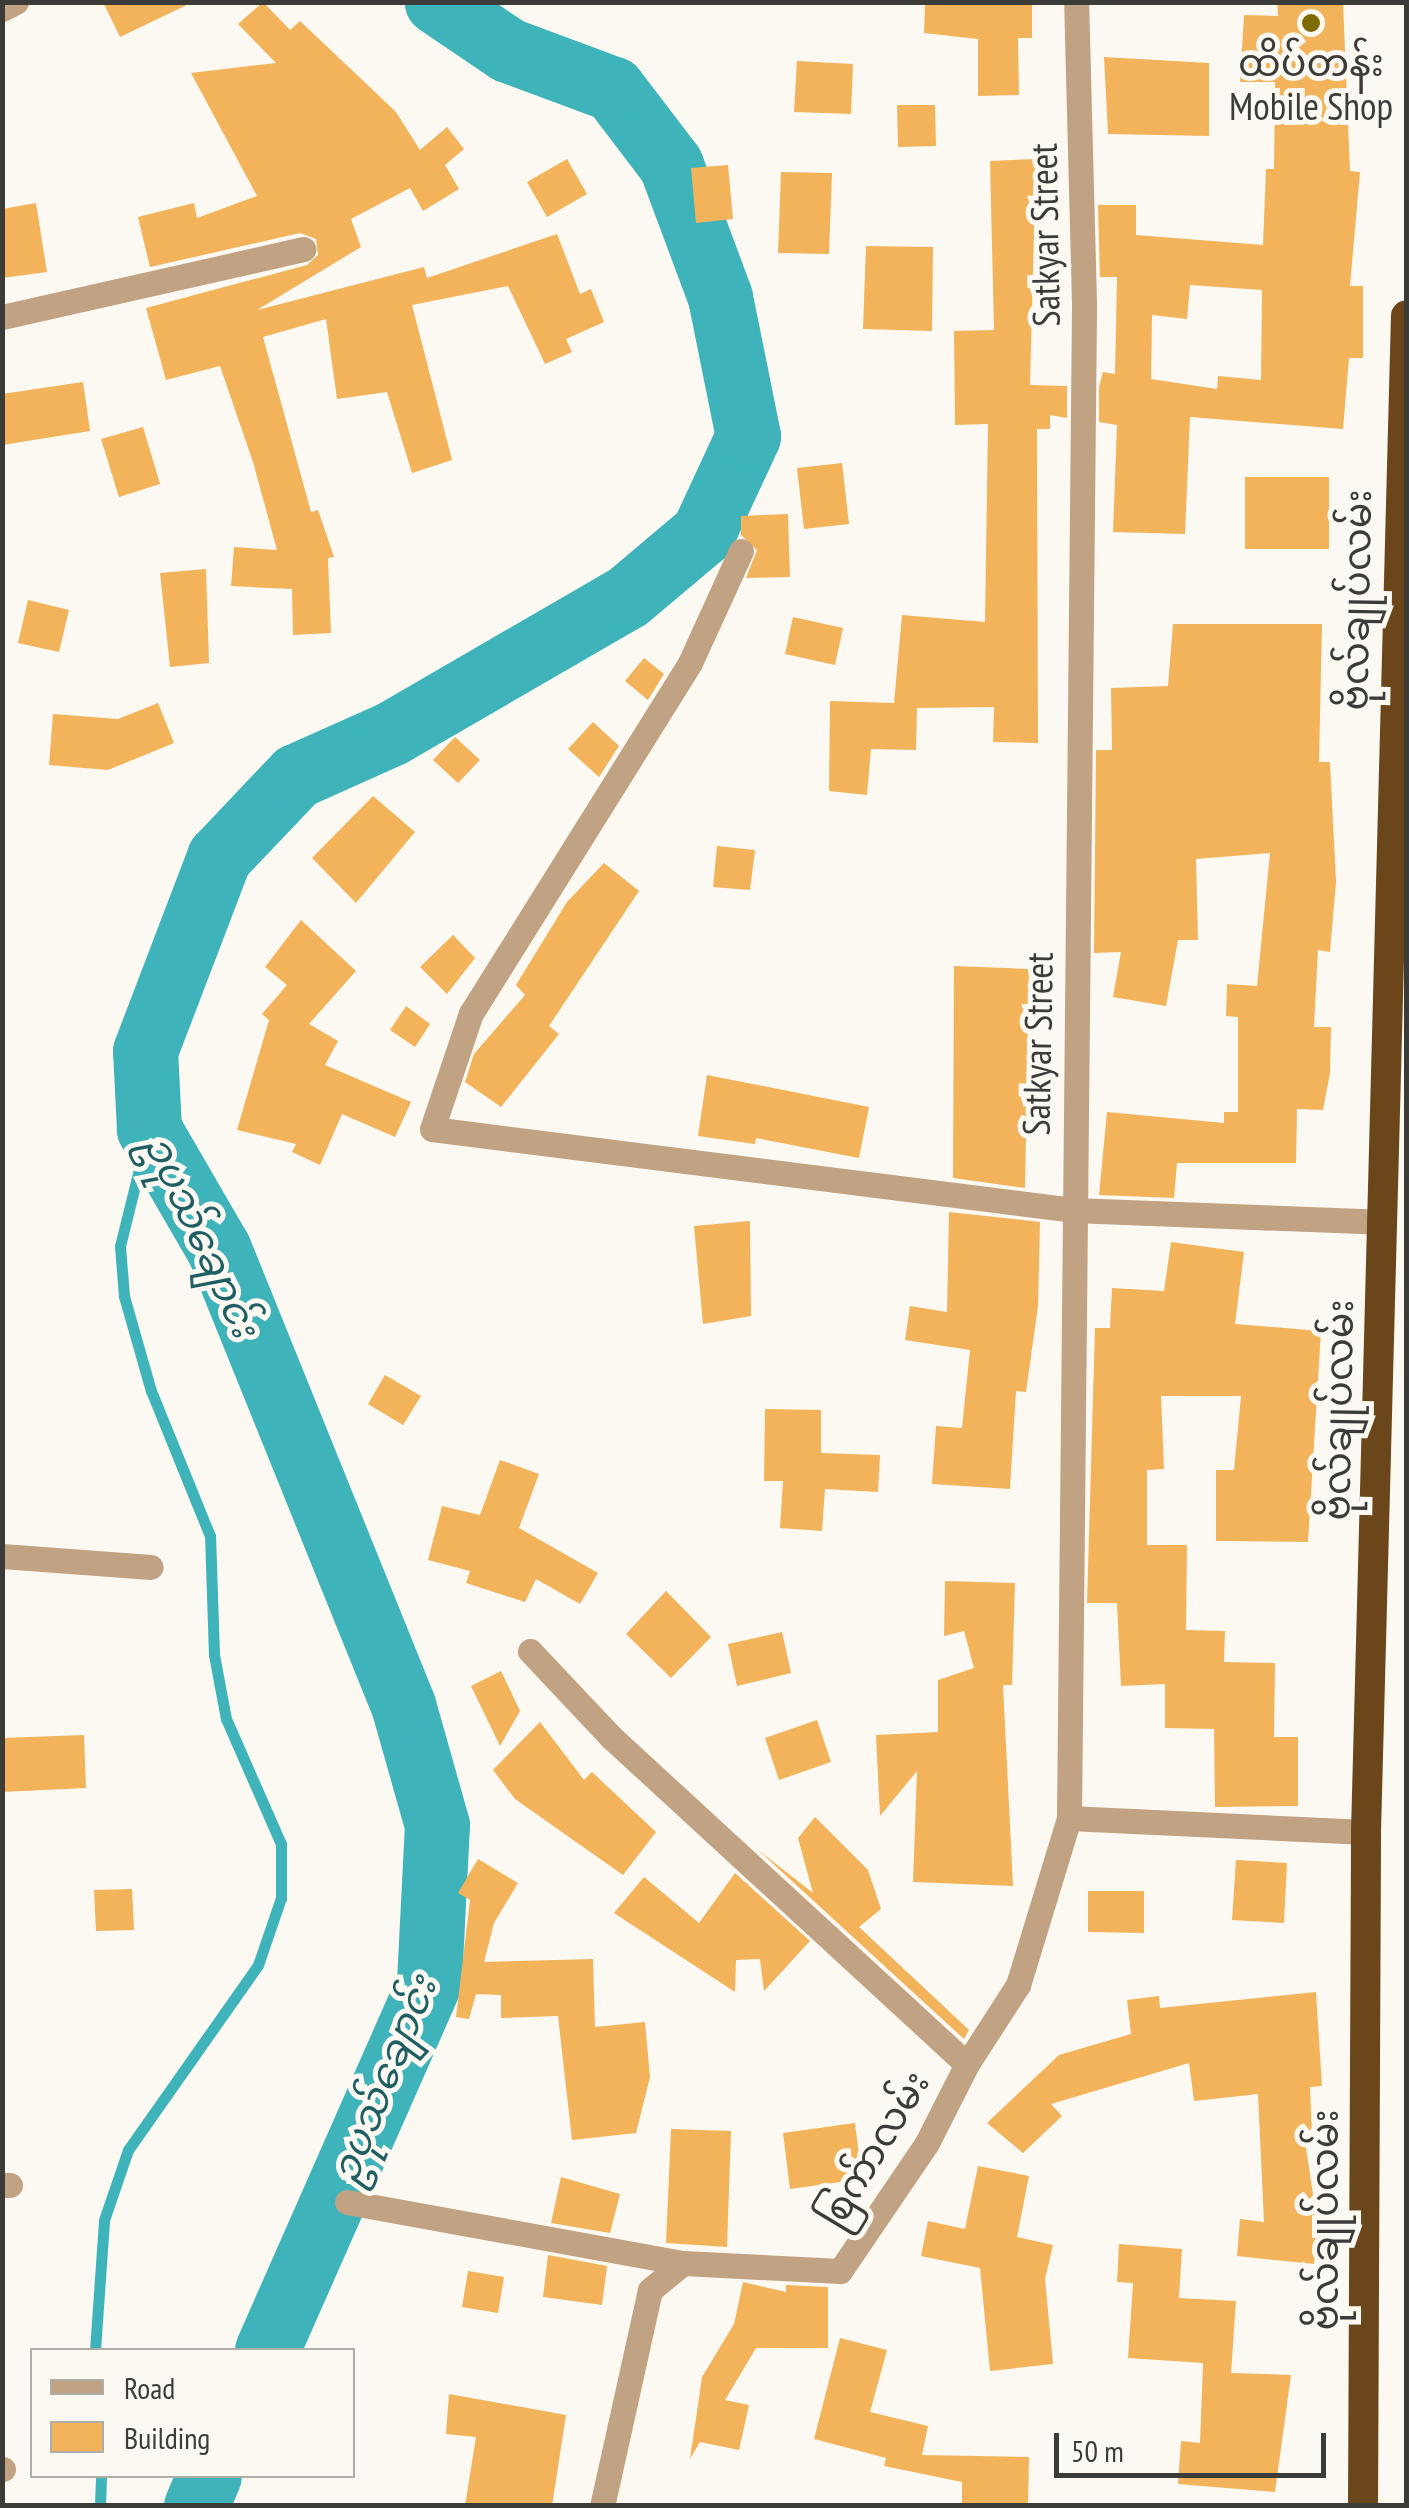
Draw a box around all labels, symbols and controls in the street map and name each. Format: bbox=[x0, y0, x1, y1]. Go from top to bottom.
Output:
marker: ထိပ်တန်း Mobile Shop bbox=[1300, 12, 1322, 34]
place label: ထိပ်တန်း Mobile Shop bbox=[1229, 39, 1393, 128]
street label: Satkyar Street bbox=[1020, 143, 1068, 327]
street label: ဗိုလ်ချုပ်လမ်း bbox=[1330, 489, 1380, 711]
street label: Satkyar Street bbox=[1013, 952, 1061, 1136]
water label: ဥပုသ်ချောင်း bbox=[135, 1126, 271, 1344]
street label: ဗိုလ်ချုပ်လမ်း bbox=[1312, 1299, 1362, 1521]
water label: ဥပုသ်ချောင်း bbox=[319, 1969, 445, 2189]
street label: စြက်ာလမ်း bbox=[808, 2062, 938, 2236]
street label: ဗိုလ်ချုပ်လမ်း bbox=[1301, 2109, 1347, 2331]
legend bbox=[30, 2348, 355, 2478]
text: Road bbox=[124, 2368, 175, 2407]
scale bar bbox=[1059, 2413, 1332, 2475]
text: Building bbox=[124, 2418, 210, 2457]
text: 50 m bbox=[1071, 2431, 1124, 2470]

